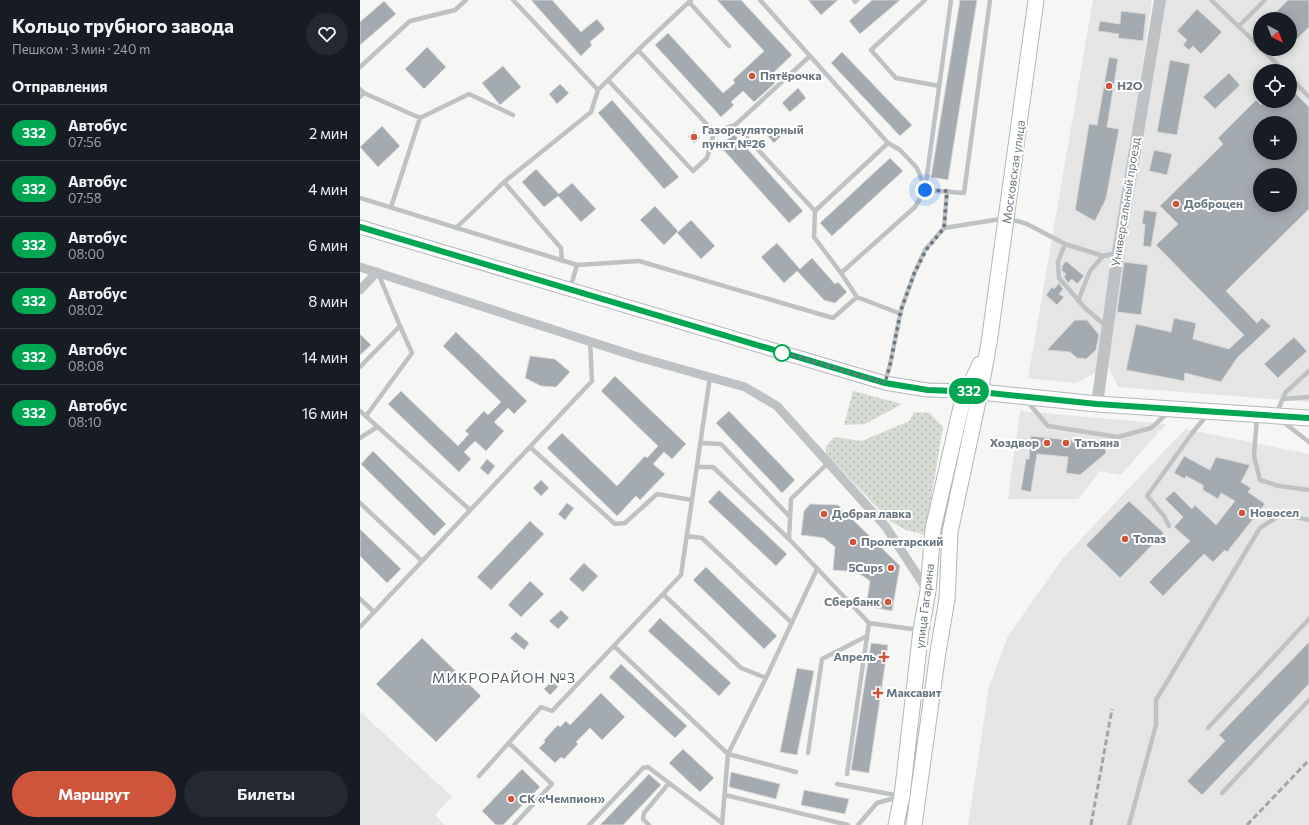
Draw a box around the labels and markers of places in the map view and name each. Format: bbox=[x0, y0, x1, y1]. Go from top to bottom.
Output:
place label: Пятёрочка bbox=[760, 68, 822, 82]
marker: Пятёрочка bbox=[747, 71, 757, 81]
place label: Н2О bbox=[1117, 78, 1143, 92]
marker: Н2О bbox=[1104, 81, 1114, 91]
place label: Газореуляторный пункт №26 bbox=[702, 122, 804, 150]
marker: Газореуляторный пункт №26 bbox=[689, 132, 699, 142]
place label: Доброцен bbox=[1184, 196, 1243, 210]
marker: Доброцен bbox=[1171, 199, 1181, 209]
unlabelled marker bbox=[773, 344, 791, 362]
place label: Хоздвор bbox=[990, 435, 1039, 449]
place label: Татьяна bbox=[1074, 435, 1119, 449]
marker: Хоздвор bbox=[1042, 438, 1052, 448]
marker: Татьяна bbox=[1061, 438, 1071, 448]
place label: Новосел bbox=[1250, 505, 1299, 519]
place label: Добрая лавка bbox=[832, 506, 911, 520]
marker: Новосел bbox=[1237, 508, 1247, 518]
marker: Добрая лавка bbox=[819, 509, 829, 519]
place label: Топаз bbox=[1133, 531, 1166, 545]
place label: Пролетарский bbox=[861, 534, 943, 548]
marker: Топаз bbox=[1120, 534, 1130, 544]
marker: Пролетарский bbox=[848, 537, 858, 547]
place label: 5Cups bbox=[848, 560, 883, 574]
marker: 5Cups bbox=[886, 563, 896, 573]
place label: Сбербанк bbox=[824, 594, 880, 608]
marker: Сбербанк bbox=[883, 597, 893, 607]
place label: Апрель bbox=[833, 649, 877, 663]
marker: Апрель bbox=[879, 652, 889, 662]
place label: Максавит bbox=[886, 685, 942, 699]
marker: Максавит bbox=[873, 688, 883, 698]
place label: СК «Чемпион» bbox=[519, 791, 605, 805]
marker: СК «Чемпион» bbox=[506, 794, 516, 804]

